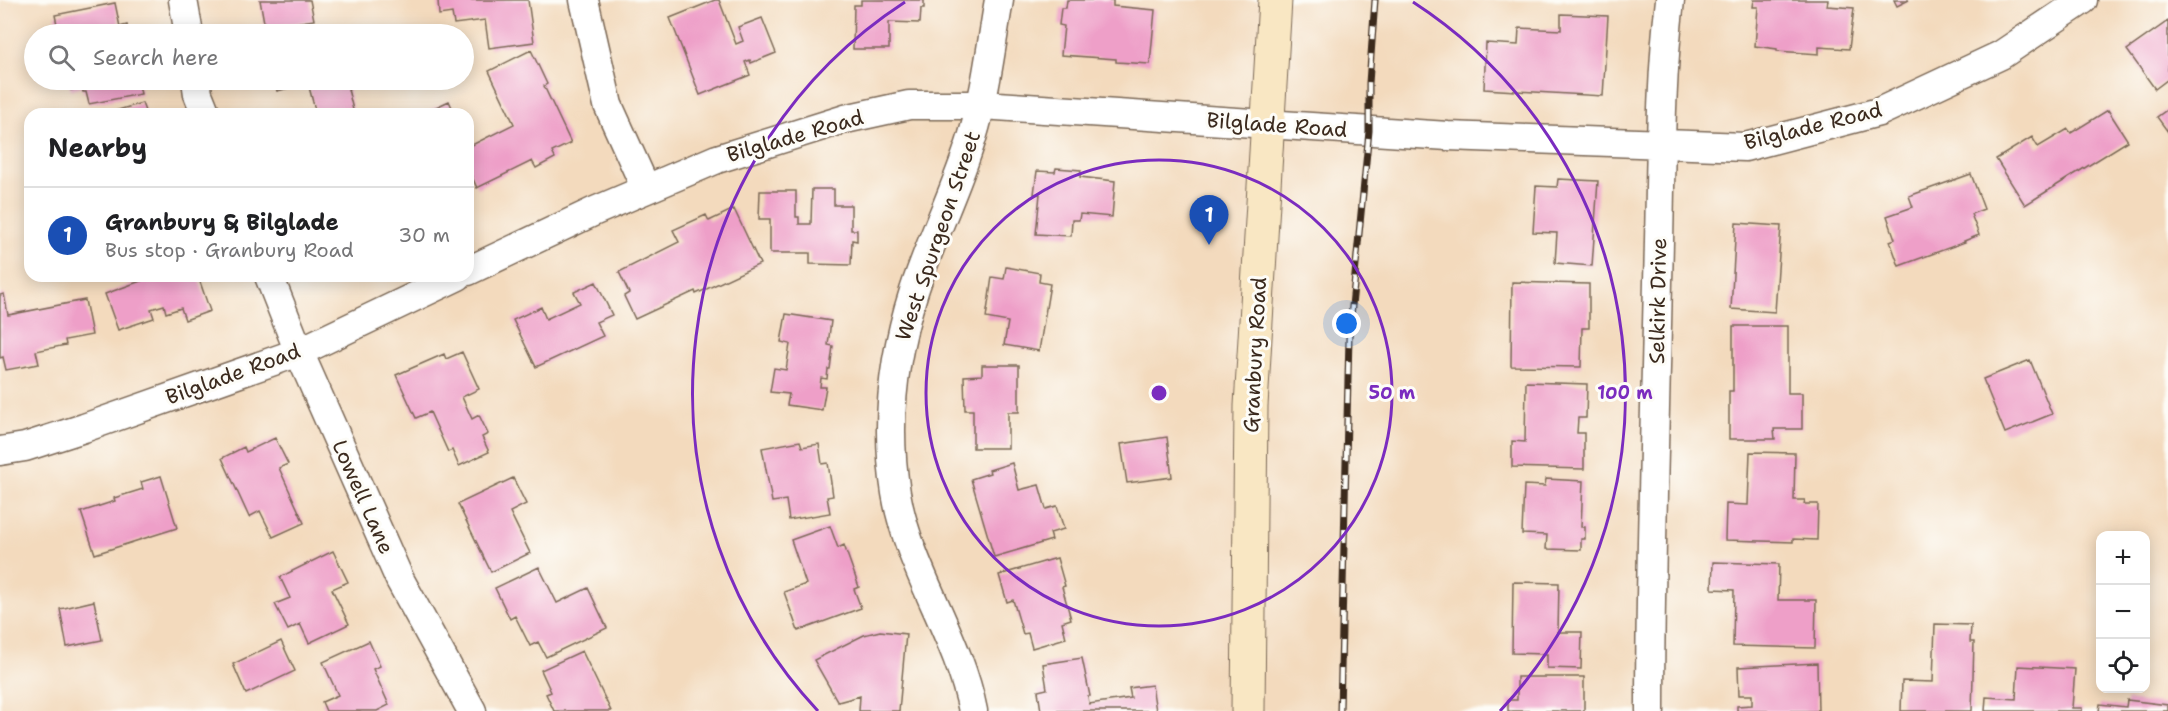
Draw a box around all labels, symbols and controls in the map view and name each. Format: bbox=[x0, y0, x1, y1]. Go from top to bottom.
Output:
search box bbox=[24, 24, 474, 90]
icon: search bbox=[45, 41, 78, 74]
text: Search here bbox=[93, 43, 219, 72]
street label: Bilglade Road bbox=[1741, 95, 1885, 157]
street label: Bilglade Road bbox=[723, 103, 867, 169]
street label: Bilglade Road bbox=[1206, 106, 1348, 144]
street label: West Spurgeon Street bbox=[889, 127, 987, 345]
text: Nearby bbox=[48, 130, 147, 165]
pin: 1 bbox=[1190, 196, 1228, 245]
text: Granbury & Bilglade bbox=[105, 208, 339, 237]
text: 1 bbox=[63, 222, 72, 248]
text: 30 m bbox=[398, 222, 450, 248]
text: Bus stop · Granbury Road bbox=[105, 237, 354, 263]
street label: Selkirk Drive bbox=[1643, 238, 1673, 364]
street label: Granbury Road bbox=[1237, 276, 1273, 434]
your location bbox=[1332, 309, 1361, 338]
street label: Bilglade Road bbox=[162, 337, 304, 411]
text: 50 m bbox=[1369, 381, 1416, 405]
text: 100 m bbox=[1597, 381, 1653, 405]
centre of rings bbox=[1149, 383, 1169, 403]
street label: Lowell Lane bbox=[325, 436, 401, 558]
map controls bbox=[2096, 531, 2150, 693]
button: + bbox=[2096, 531, 2150, 585]
button: − bbox=[2096, 585, 2150, 639]
button: locate bbox=[2096, 639, 2150, 693]

